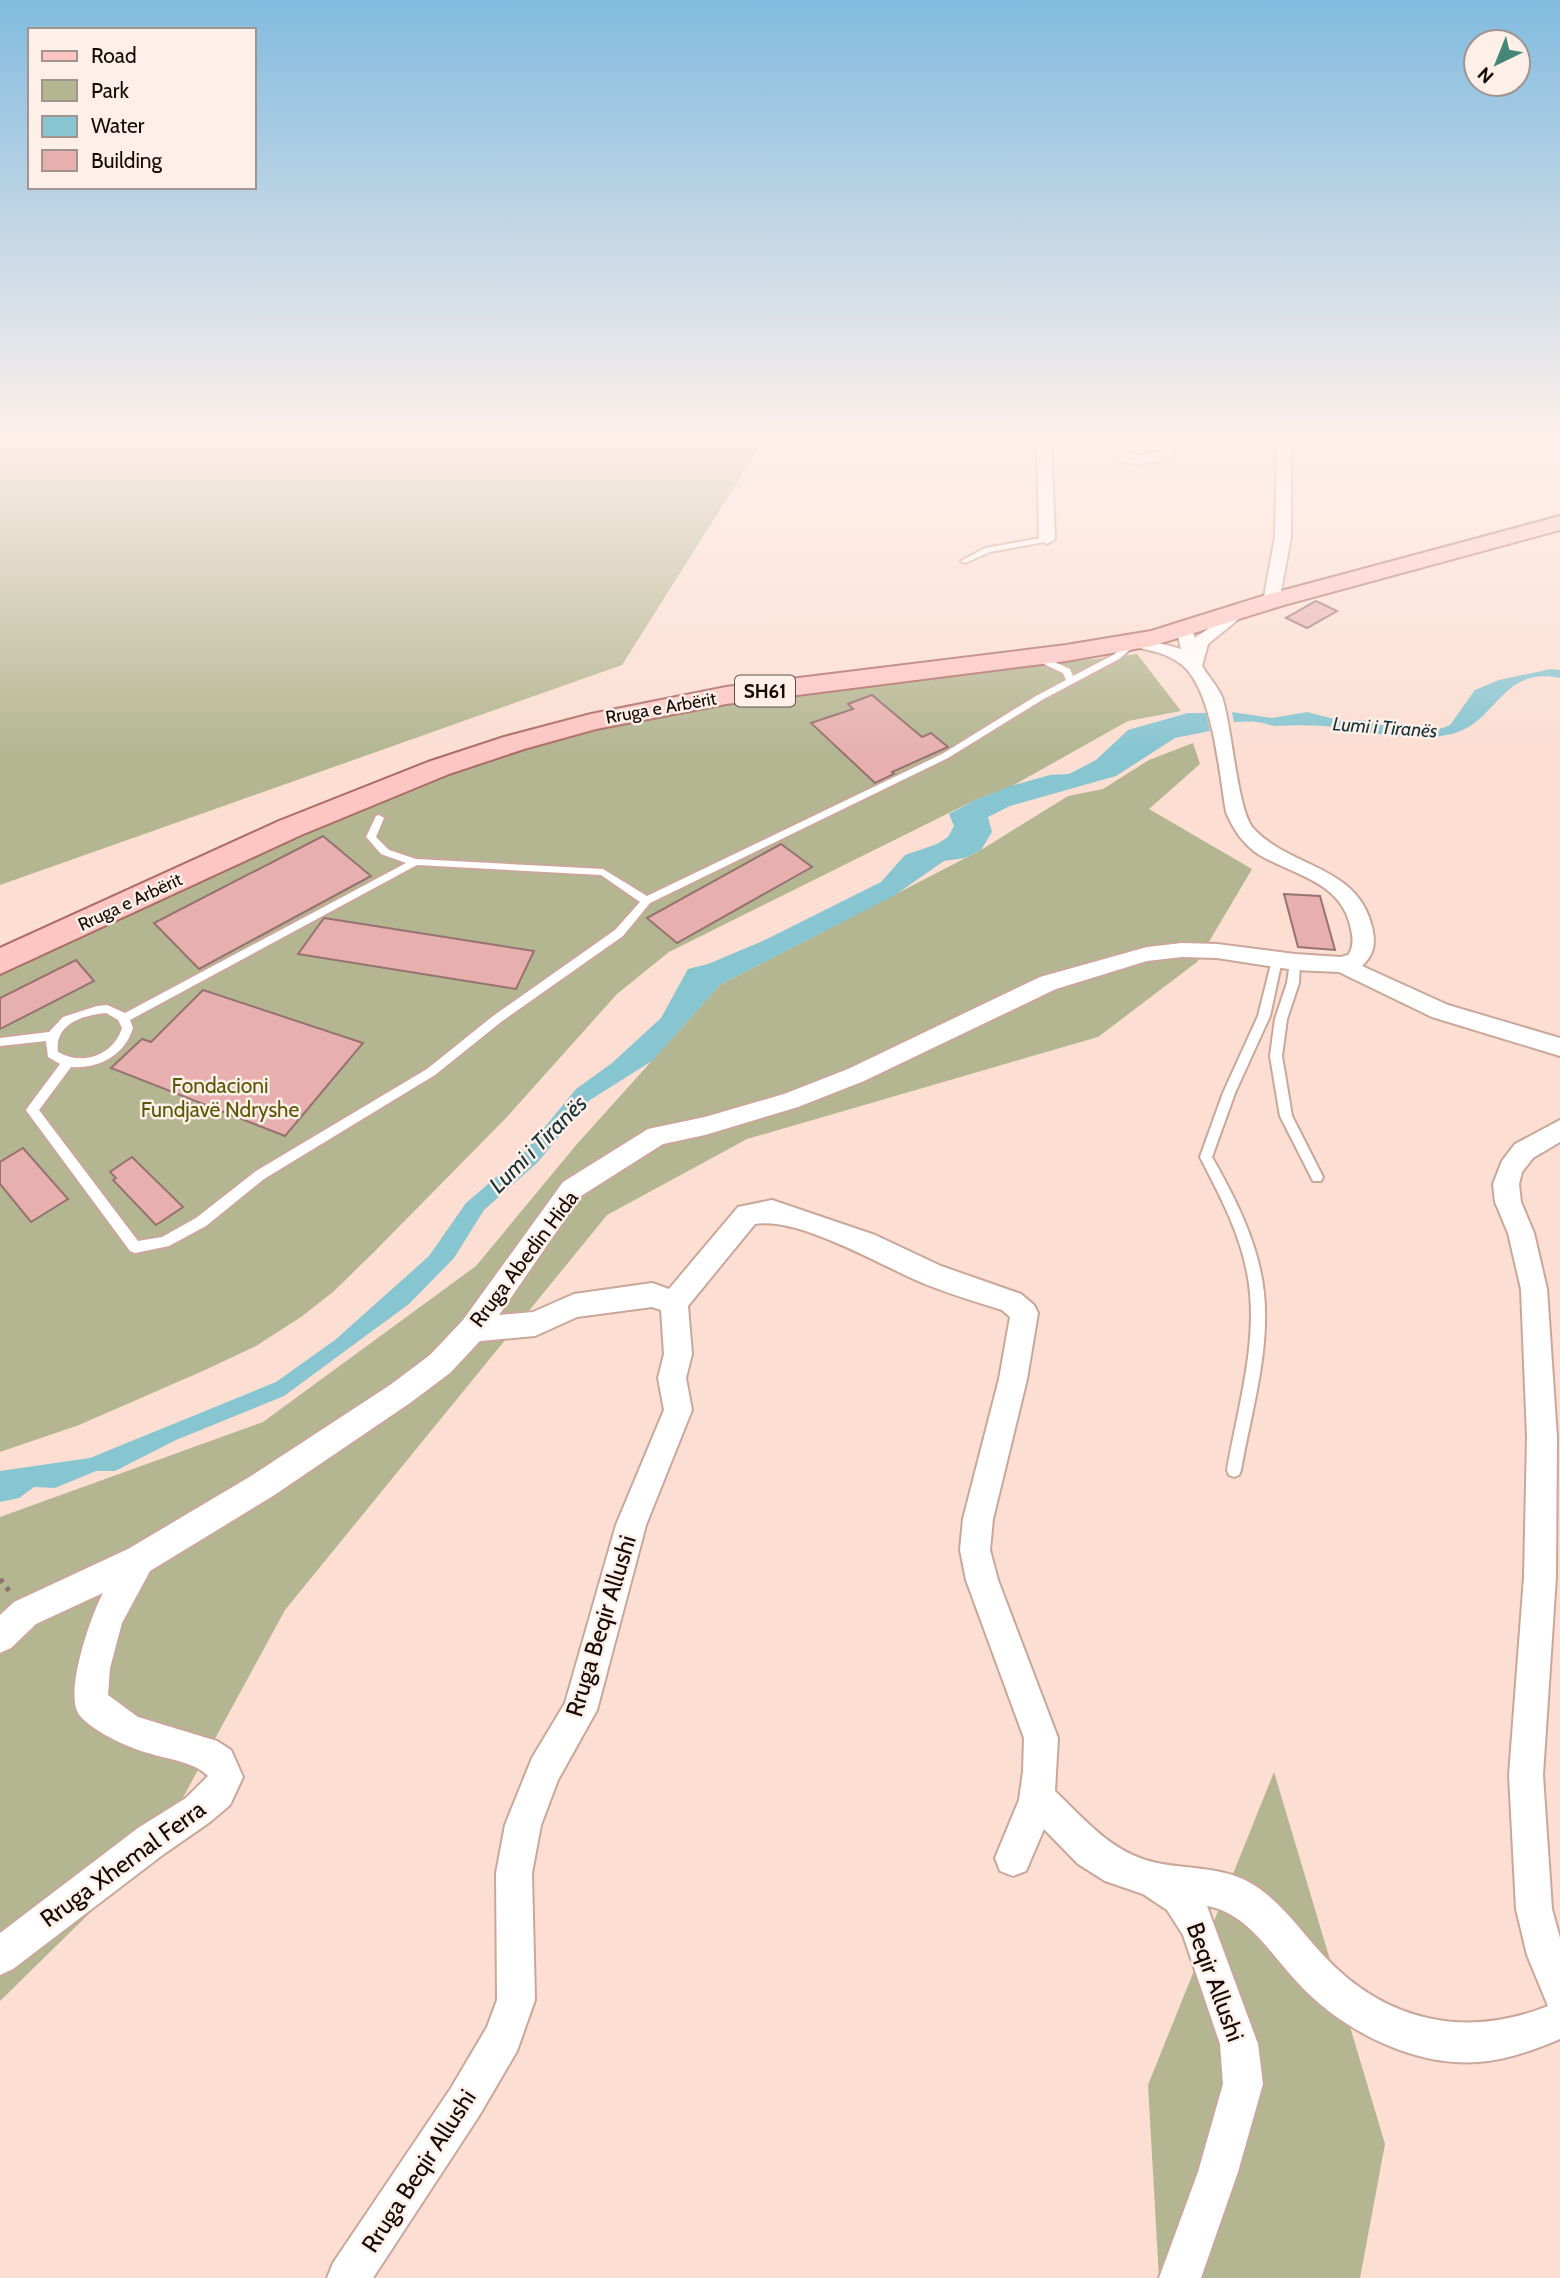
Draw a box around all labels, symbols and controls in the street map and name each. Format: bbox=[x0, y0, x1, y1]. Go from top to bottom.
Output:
legend bbox=[28, 28, 256, 189]
north arrow bbox=[1462, 28, 1532, 98]
text: Road bbox=[91, 43, 137, 68]
text: N bbox=[1473, 62, 1499, 88]
text: Park bbox=[91, 78, 129, 103]
text: Water bbox=[91, 113, 145, 138]
text: Building bbox=[91, 148, 163, 173]
road number: SH61 bbox=[735, 676, 795, 706]
street label: Rruga e Arbërit bbox=[604, 687, 718, 729]
water label: Lumi i Tiranës bbox=[1332, 712, 1438, 743]
street label: Rruga e Arbërit bbox=[74, 868, 186, 936]
park label: Fondacioni Fundjavë Ndryshe bbox=[141, 1073, 299, 1123]
water label: Lumi i Tiranës bbox=[483, 1089, 593, 1199]
street label: Rruga Abedin Hida bbox=[464, 1186, 583, 1332]
street label: Rruga Beqir Allushi bbox=[559, 1532, 642, 1720]
street label: Rruga Xhemal Ferra bbox=[35, 1794, 211, 1933]
street label: Beqir Allushi bbox=[1181, 1918, 1250, 2045]
street label: Rruga Beqir Allushi bbox=[355, 2084, 482, 2257]

